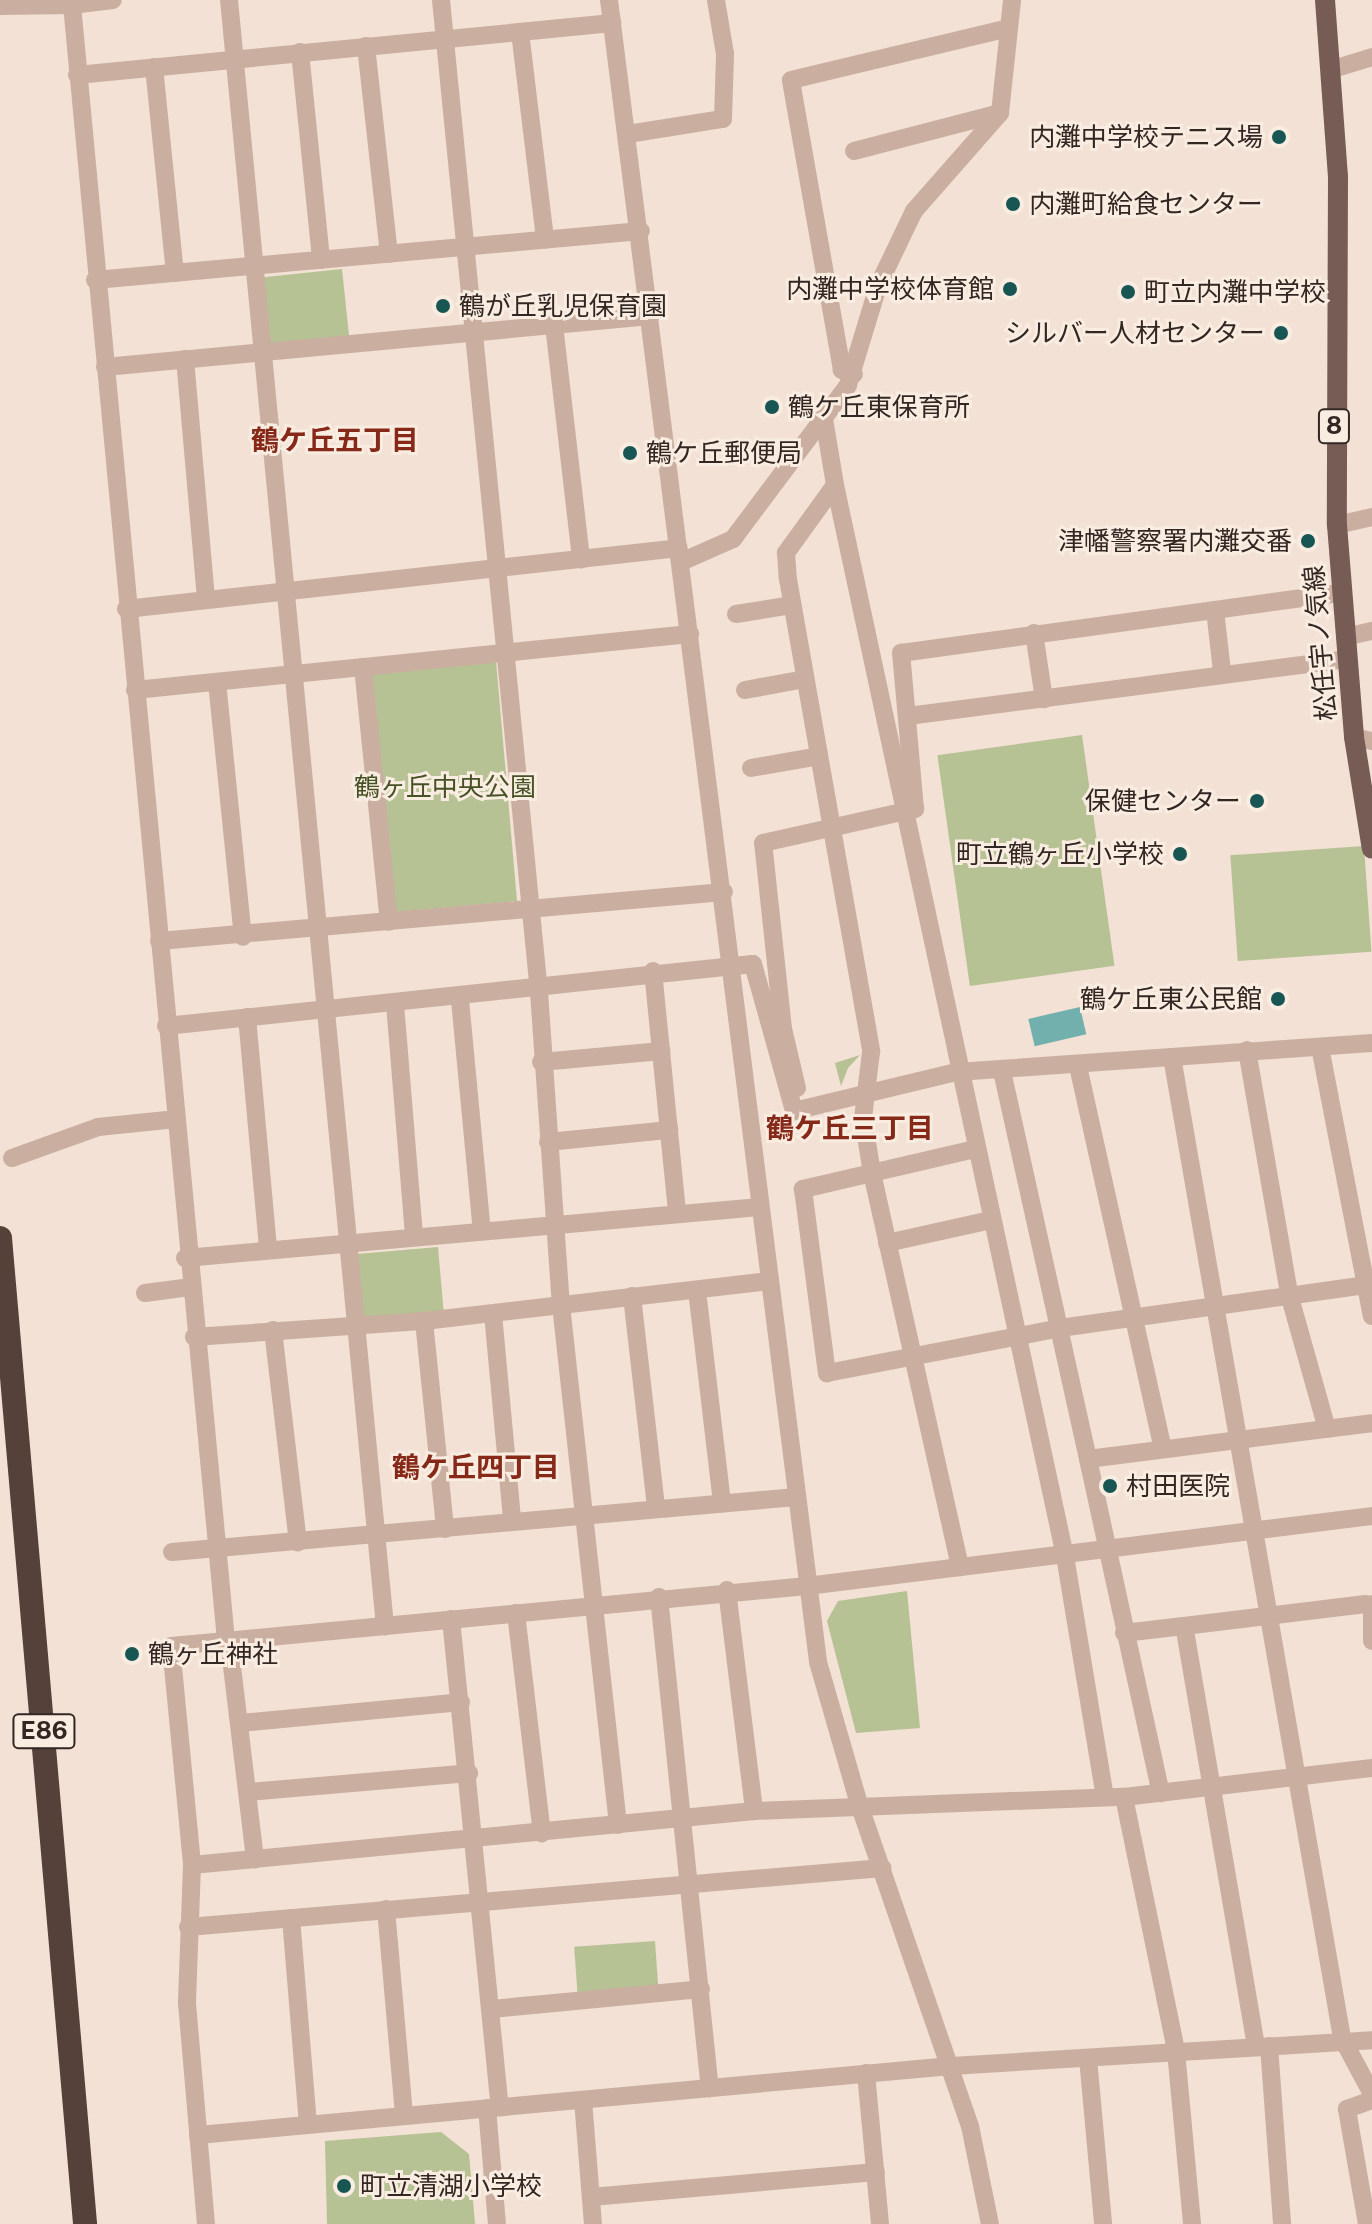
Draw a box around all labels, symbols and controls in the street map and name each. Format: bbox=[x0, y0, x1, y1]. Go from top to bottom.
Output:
place label: 内灘中学校テニス場 bbox=[1029, 121, 1263, 153]
marker: 内灘中学校テニス場 bbox=[1270, 128, 1288, 146]
place label: 内灘町給食センター bbox=[1029, 188, 1263, 220]
marker: 内灘町給食センター bbox=[1004, 195, 1022, 213]
place label: 内灘中学校体育館 bbox=[786, 273, 994, 305]
place label: 町立内灘中学校 bbox=[1144, 276, 1326, 308]
marker: 内灘中学校体育館 bbox=[1001, 280, 1019, 298]
marker: 町立内灘中学校 bbox=[1119, 283, 1137, 301]
place label: 鶴が丘乳児保育園 bbox=[459, 290, 667, 322]
marker: 鶴が丘乳児保育園 bbox=[434, 297, 452, 315]
place label: シルバー人材センター bbox=[1005, 317, 1265, 349]
marker: シルバー人材センター bbox=[1272, 324, 1290, 342]
place label: 鶴ケ丘東保育所 bbox=[788, 391, 970, 423]
marker: 鶴ケ丘東保育所 bbox=[763, 398, 781, 416]
road number: 8 bbox=[1316, 406, 1352, 446]
district label: 鶴ケ丘五丁目 bbox=[251, 423, 419, 457]
place label: 鶴ケ丘郵便局 bbox=[646, 437, 802, 469]
marker: 鶴ケ丘郵便局 bbox=[621, 444, 639, 462]
place label: 津幡警察署内灘交番 bbox=[1058, 525, 1292, 557]
marker: 津幡警察署内灘交番 bbox=[1299, 532, 1317, 550]
street label: 松任宇ノ気線 bbox=[1298, 564, 1342, 722]
park label: 鶴ヶ丘中央公園 bbox=[354, 771, 536, 803]
place label: 保健センター bbox=[1085, 785, 1241, 817]
marker: 保健センター bbox=[1248, 792, 1266, 810]
place label: 町立鶴ヶ丘小学校 bbox=[956, 838, 1164, 870]
marker: 町立鶴ヶ丘小学校 bbox=[1171, 845, 1189, 863]
place label: 鶴ケ丘東公民館 bbox=[1080, 983, 1262, 1015]
marker: 鶴ケ丘東公民館 bbox=[1269, 990, 1287, 1008]
district label: 鶴ケ丘三丁目 bbox=[766, 1111, 934, 1145]
district label: 鶴ケ丘四丁目 bbox=[392, 1450, 560, 1484]
place label: 村田医院 bbox=[1126, 1470, 1230, 1502]
marker: 村田医院 bbox=[1101, 1477, 1119, 1495]
place label: 鶴ヶ丘神社 bbox=[148, 1638, 278, 1670]
marker: 鶴ヶ丘神社 bbox=[123, 1645, 141, 1663]
road number: E86 bbox=[12, 1711, 76, 1751]
place label: 町立清湖小学校 bbox=[360, 2170, 542, 2202]
marker: 町立清湖小学校 bbox=[335, 2177, 353, 2195]

